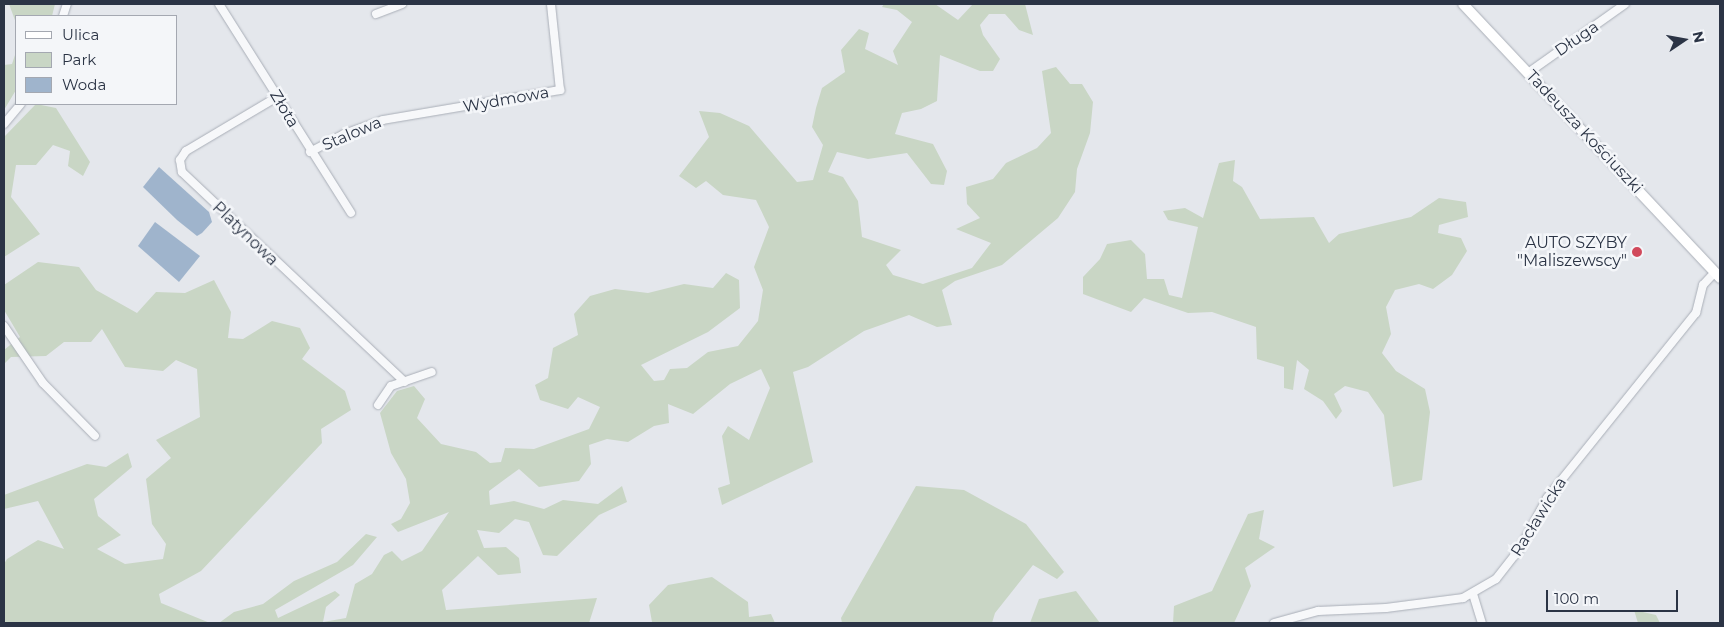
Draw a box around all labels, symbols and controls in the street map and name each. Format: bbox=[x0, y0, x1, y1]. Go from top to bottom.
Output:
legend bbox=[15, 15, 178, 105]
north arrow bbox=[1659, 15, 1709, 65]
street label: Długa bbox=[1551, 17, 1603, 61]
text: Ulica bbox=[62, 25, 99, 44]
text: N bbox=[1689, 29, 1709, 44]
text: Park bbox=[62, 50, 96, 69]
street label: Tadeusza Kościuszki bbox=[1522, 66, 1646, 198]
text: Woda bbox=[62, 75, 106, 94]
street label: Wydmowa bbox=[461, 83, 551, 117]
street label: Złota bbox=[265, 87, 303, 131]
street label: Stalowa bbox=[319, 113, 385, 155]
street label: Platynowa bbox=[208, 198, 282, 270]
place label: AUTO SZYBY "Maliszewscy" bbox=[1517, 233, 1627, 271]
marker: AUTO SZYBY "Maliszewscy" bbox=[1631, 246, 1643, 258]
street label: Racławicka bbox=[1507, 474, 1571, 560]
scale bar bbox=[1549, 580, 1682, 612]
text: 100 m bbox=[1554, 589, 1599, 608]

